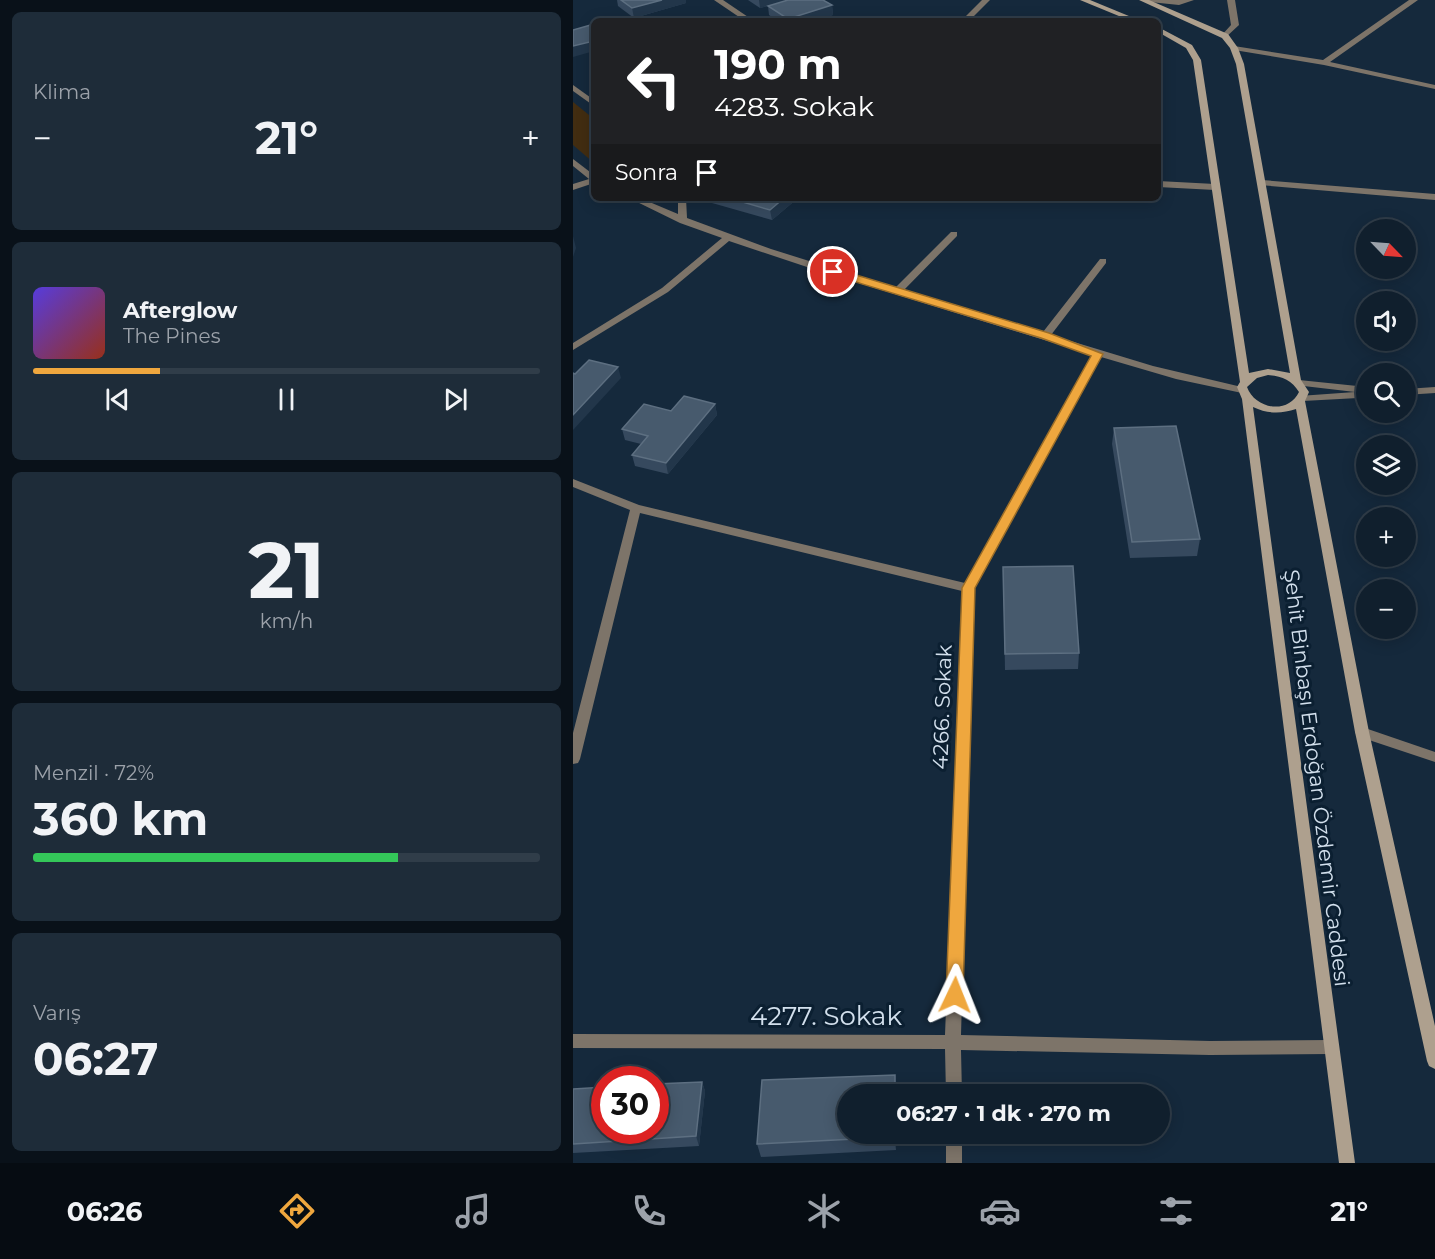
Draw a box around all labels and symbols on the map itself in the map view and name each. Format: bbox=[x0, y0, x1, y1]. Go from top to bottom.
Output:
north arrow bbox=[1356, 219, 1416, 279]
pin bbox=[807, 246, 858, 297]
street label: Şehit Binbaşı Erdoğan Özdemir Caddesi bbox=[1279, 568, 1355, 988]
street label: 4266. Sokak bbox=[927, 644, 957, 770]
position arrow bbox=[923, 963, 987, 1027]
street label: 4277. Sokak bbox=[750, 1000, 902, 1032]
speed limit sign: 30 bbox=[591, 1066, 669, 1144]

